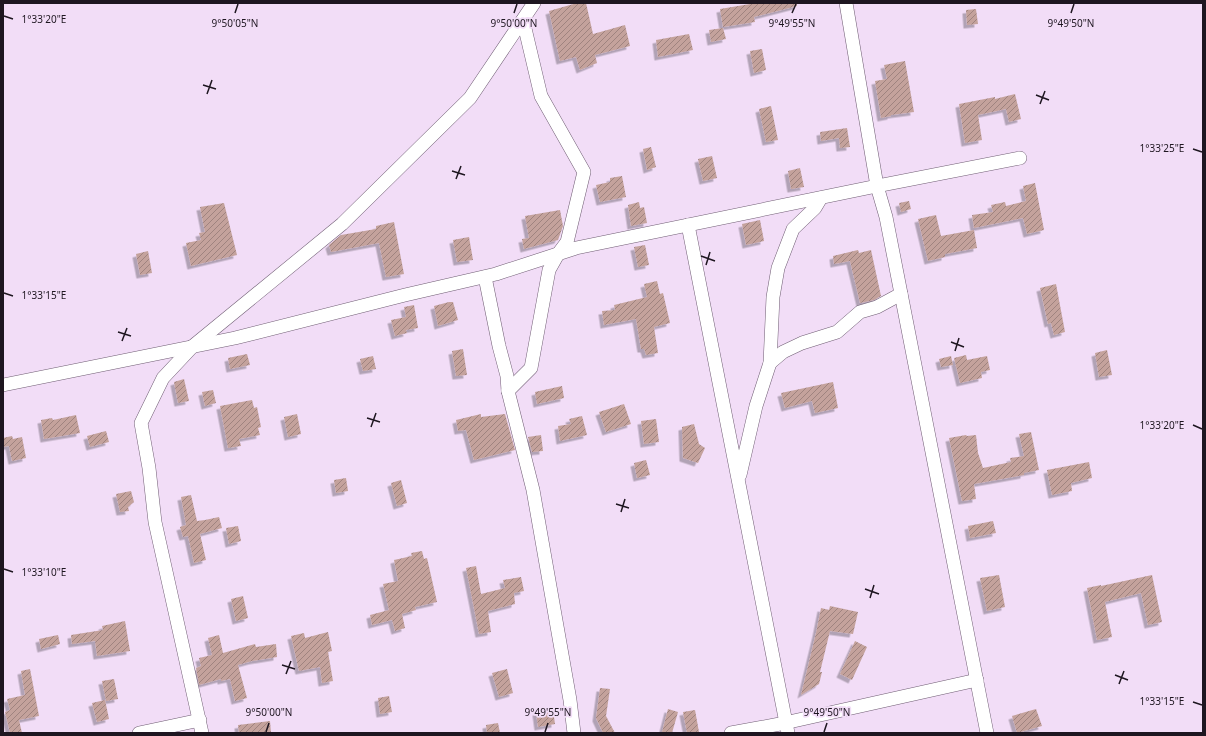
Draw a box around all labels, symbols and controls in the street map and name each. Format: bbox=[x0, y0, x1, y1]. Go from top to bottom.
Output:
text: 1°33'20"E bbox=[22, 12, 66, 26]
text: 9°50'05"N bbox=[212, 16, 258, 30]
text: 9°50'00"N bbox=[491, 16, 537, 30]
text: 9°49'55"N bbox=[769, 16, 815, 30]
text: 9°49'50"N bbox=[1048, 16, 1094, 30]
text: 1°33'25"E bbox=[1140, 141, 1184, 155]
text: 1°33'15"E bbox=[22, 288, 66, 302]
text: 1°33'20"E bbox=[1140, 418, 1184, 432]
text: 1°33'10"E bbox=[22, 565, 66, 579]
text: 1°33'15"E bbox=[1140, 694, 1184, 708]
text: 9°50'00"N bbox=[246, 705, 292, 719]
text: 9°49'55"N bbox=[525, 705, 571, 719]
text: 9°49'50"N bbox=[804, 705, 850, 719]

